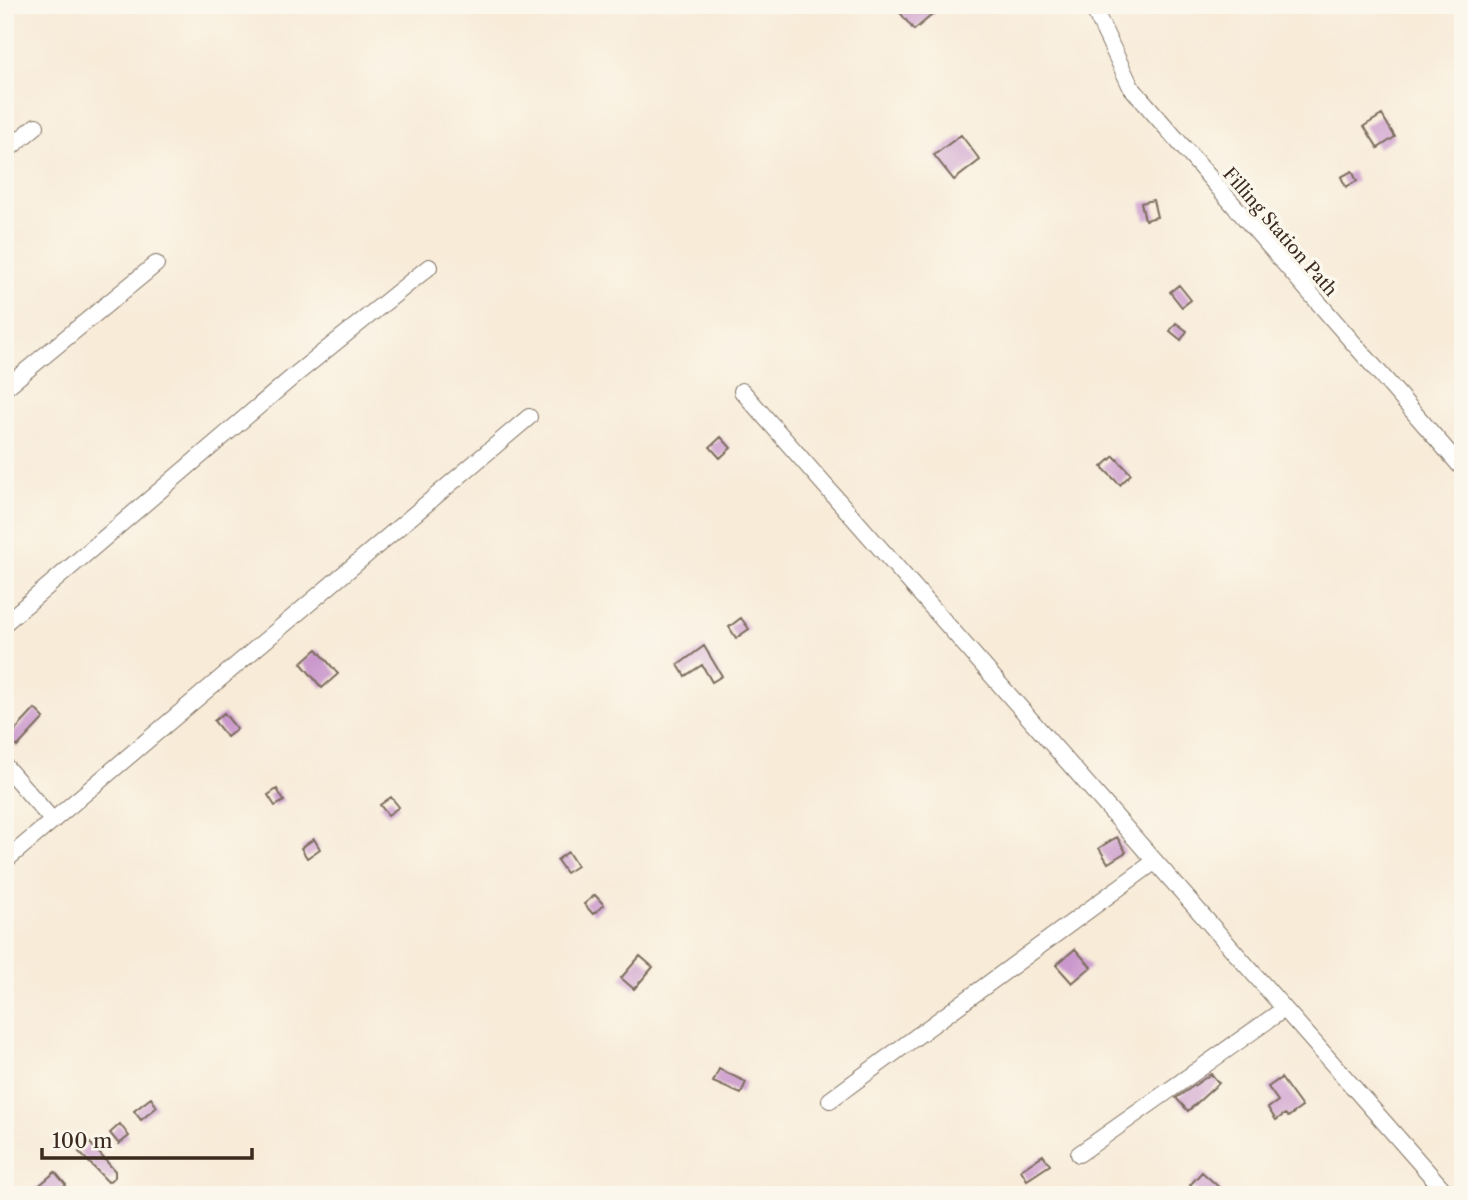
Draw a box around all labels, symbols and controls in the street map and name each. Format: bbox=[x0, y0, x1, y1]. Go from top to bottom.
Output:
street label: Filling Station Path bbox=[1218, 163, 1342, 301]
scale bar bbox=[42, 1116, 252, 1160]
text: 100 m bbox=[52, 1128, 113, 1153]

